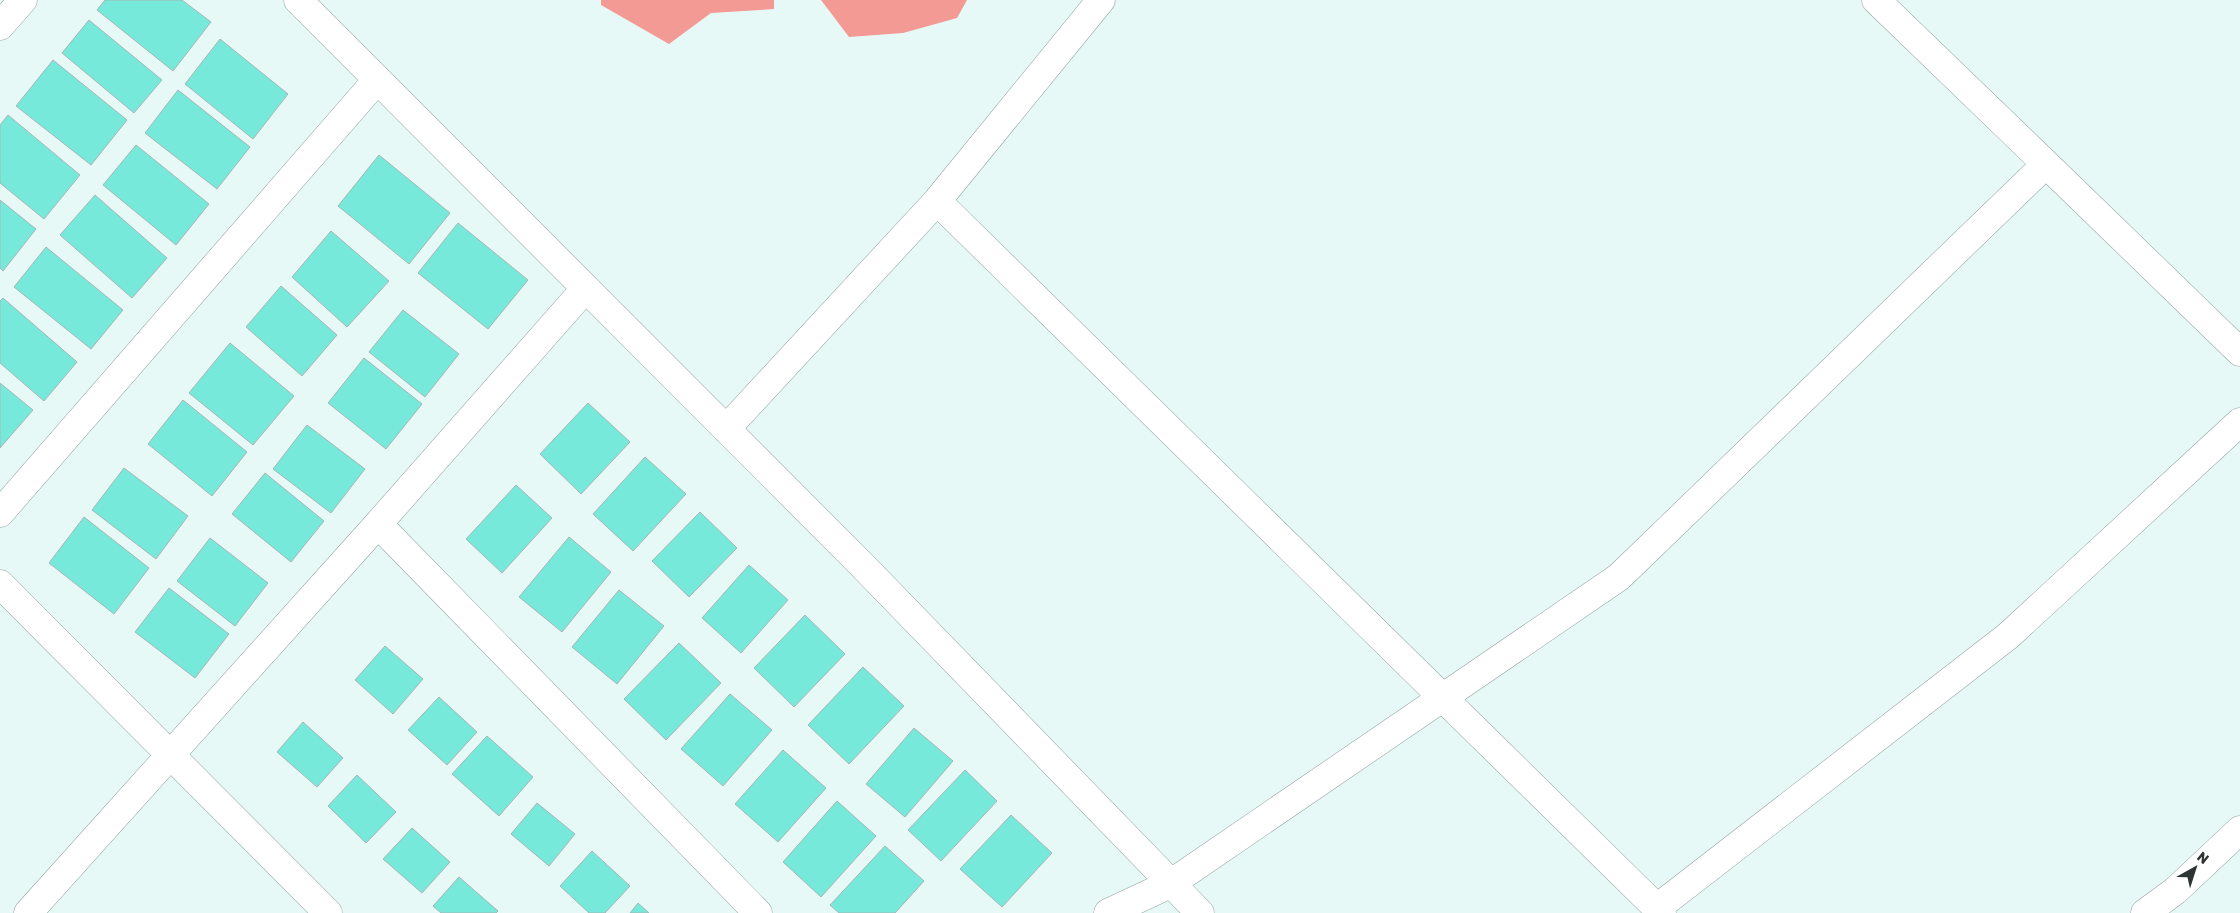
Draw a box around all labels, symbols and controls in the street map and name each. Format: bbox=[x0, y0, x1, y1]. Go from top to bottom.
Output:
north arrow bbox=[2170, 843, 2220, 893]
text: N bbox=[2194, 849, 2212, 868]

